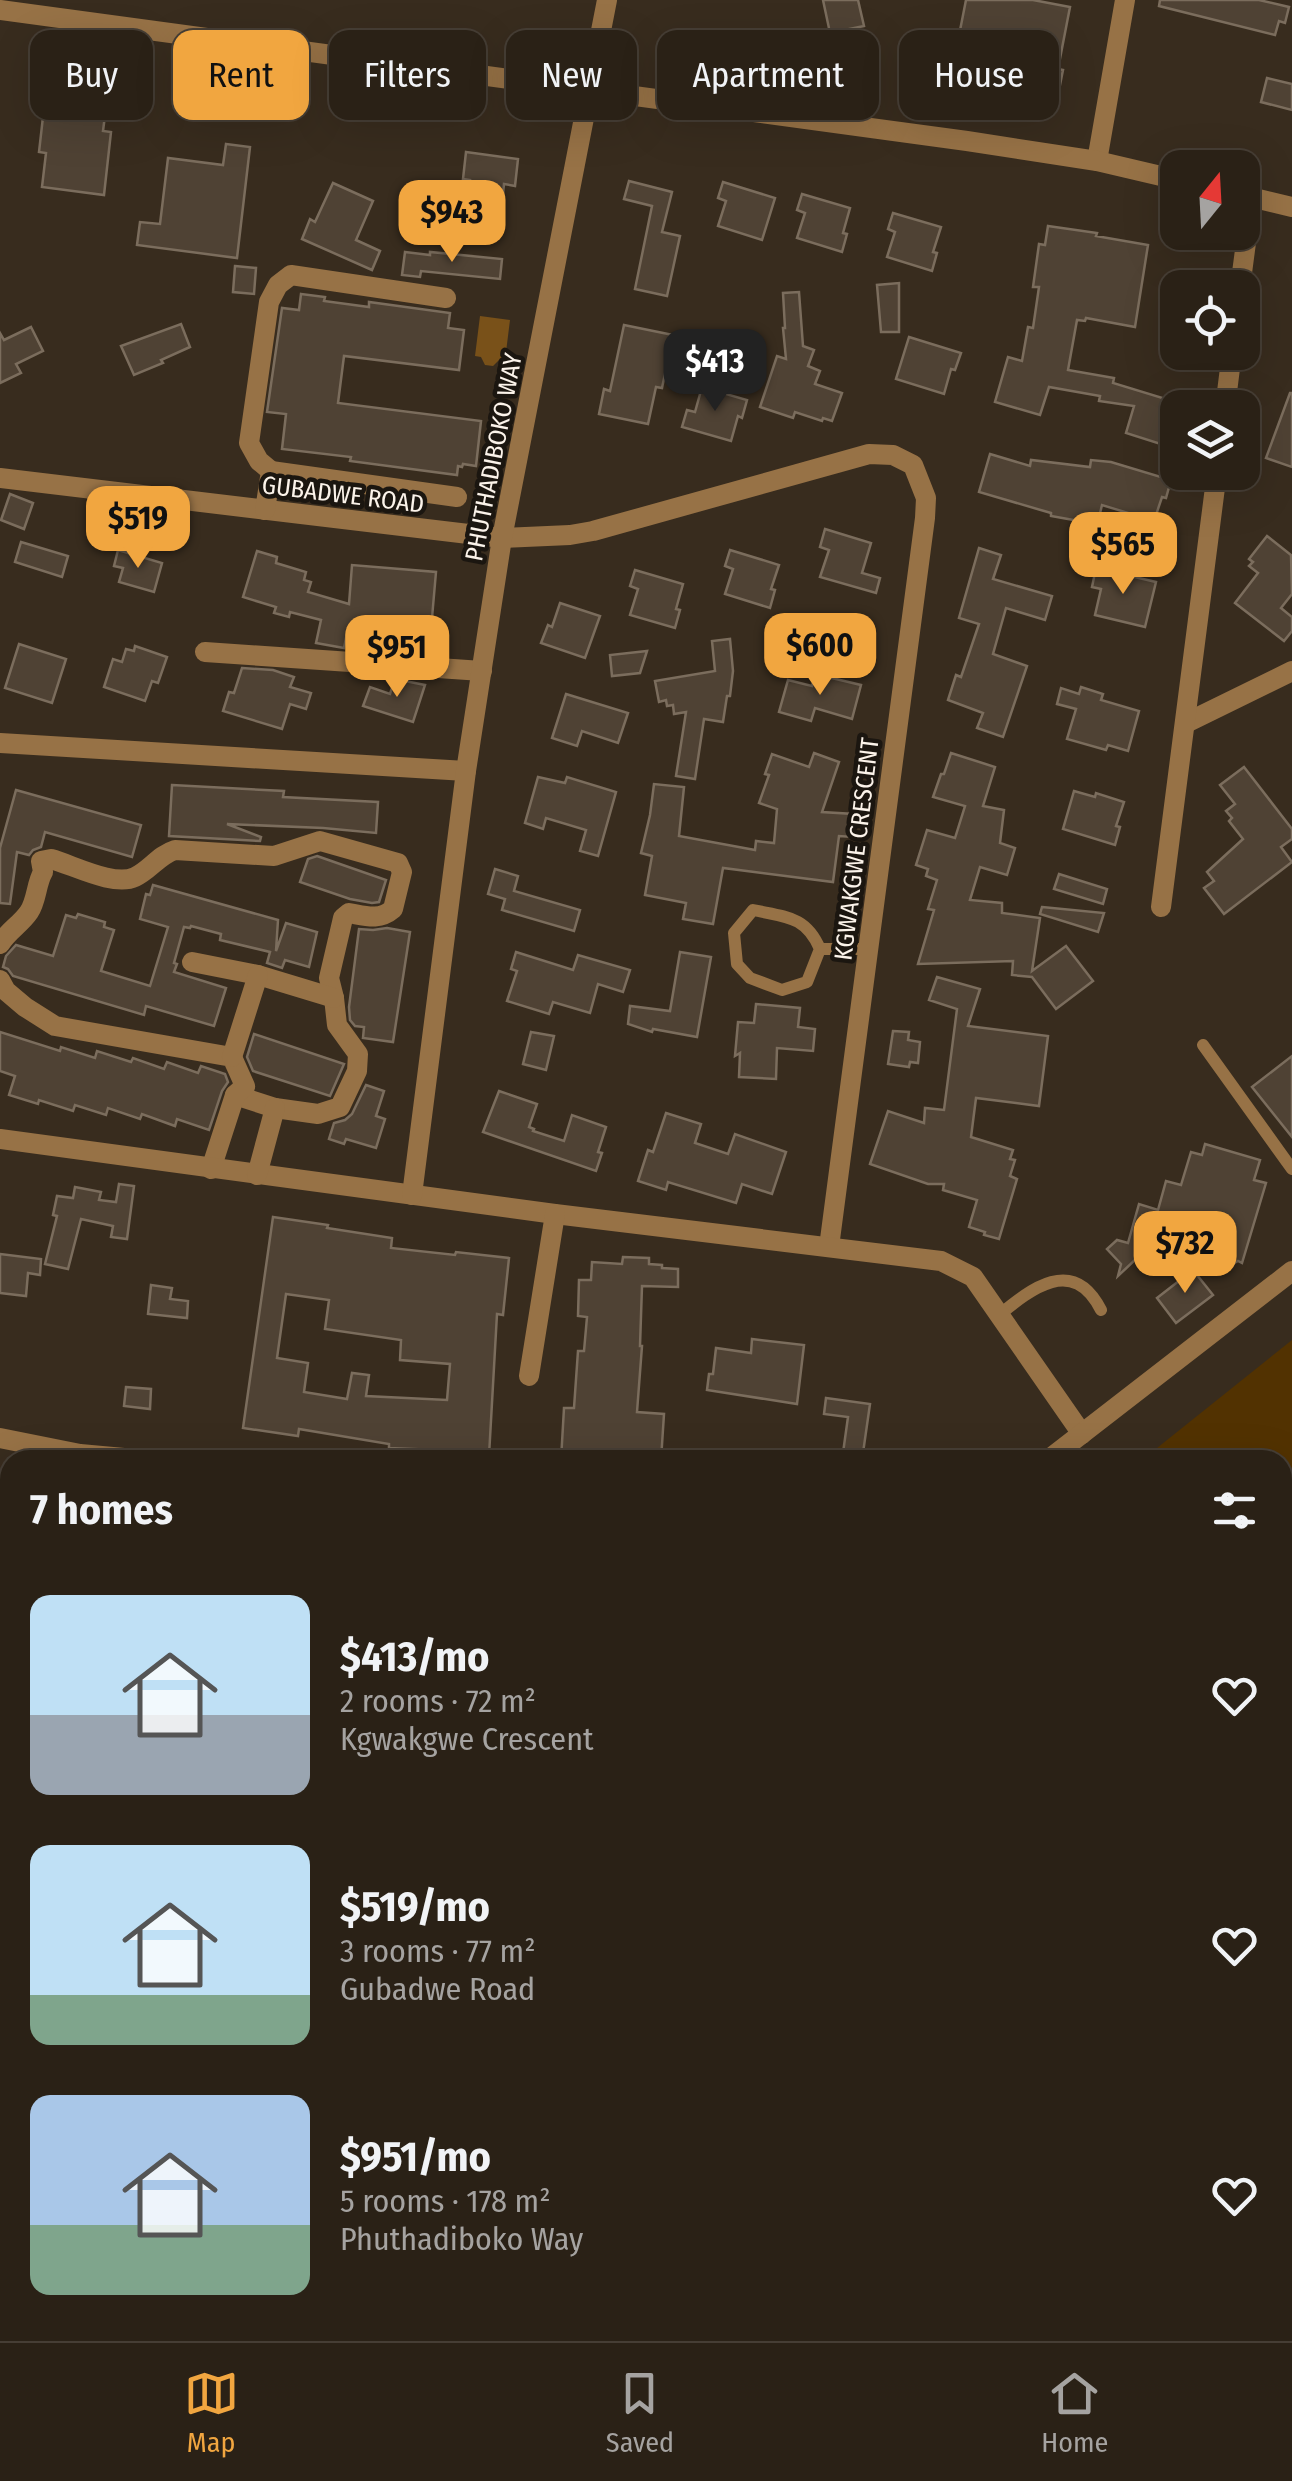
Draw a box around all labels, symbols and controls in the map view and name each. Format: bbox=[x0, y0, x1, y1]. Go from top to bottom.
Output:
chip: Buy bbox=[30, 30, 153, 120]
chip: Rent bbox=[173, 30, 309, 120]
chip: Filters bbox=[329, 30, 486, 120]
chip: New bbox=[506, 30, 637, 120]
chip: Apartment bbox=[657, 30, 879, 120]
chip: House bbox=[899, 30, 1059, 120]
north arrow bbox=[1160, 150, 1260, 250]
map controls bbox=[1160, 150, 1260, 490]
pin: $943 bbox=[393, 180, 511, 265]
text: $943 bbox=[421, 193, 483, 231]
button: locate bbox=[1160, 270, 1260, 370]
pin: $413 bbox=[656, 329, 774, 414]
text: $413 bbox=[686, 342, 744, 380]
street label: PHUTHADIBOKO WAY bbox=[459, 350, 529, 564]
button: layers bbox=[1160, 390, 1260, 490]
street label: GUBADWE ROAD bbox=[260, 470, 426, 520]
pin: $519 bbox=[79, 486, 197, 571]
text: $519 bbox=[108, 499, 168, 537]
pin: $565 bbox=[1064, 512, 1182, 597]
text: $565 bbox=[1091, 525, 1155, 563]
pin: $600 bbox=[761, 613, 879, 698]
pin: $951 bbox=[338, 615, 456, 700]
text: $600 bbox=[786, 626, 854, 664]
text: $951 bbox=[367, 628, 427, 666]
street label: KGWAKGWE CRESCENT bbox=[828, 736, 886, 962]
pin: $732 bbox=[1126, 1211, 1244, 1296]
text: $732 bbox=[1156, 1224, 1214, 1262]
icon: filters bbox=[1207, 1483, 1262, 1538]
text: 7 homes bbox=[30, 1485, 173, 1535]
text: $413/mo bbox=[340, 1632, 489, 1682]
icon: home bbox=[110, 1635, 230, 1755]
icon: heart bbox=[1207, 1668, 1262, 1723]
text: 2 rooms · 72 m² bbox=[340, 1682, 536, 1720]
text: Kgwakgwe Crescent bbox=[340, 1720, 593, 1758]
text: $519/mo bbox=[340, 1882, 490, 1932]
icon: home bbox=[110, 1885, 230, 2005]
icon: heart bbox=[1207, 1918, 1262, 1973]
text: 3 rooms · 77 m² bbox=[340, 1932, 536, 1970]
text: Gubadwe Road bbox=[340, 1970, 535, 2008]
text: $951/mo bbox=[340, 2132, 491, 2182]
icon: home bbox=[110, 2135, 230, 2255]
icon: heart bbox=[1207, 2168, 1262, 2223]
text: 5 rooms · 178 m² bbox=[340, 2182, 551, 2220]
text: Phuthadiboko Way bbox=[340, 2220, 583, 2258]
tab: Map bbox=[184, 2366, 239, 2459]
tab: Saved bbox=[606, 2366, 674, 2459]
tab: Home bbox=[1041, 2366, 1108, 2459]

